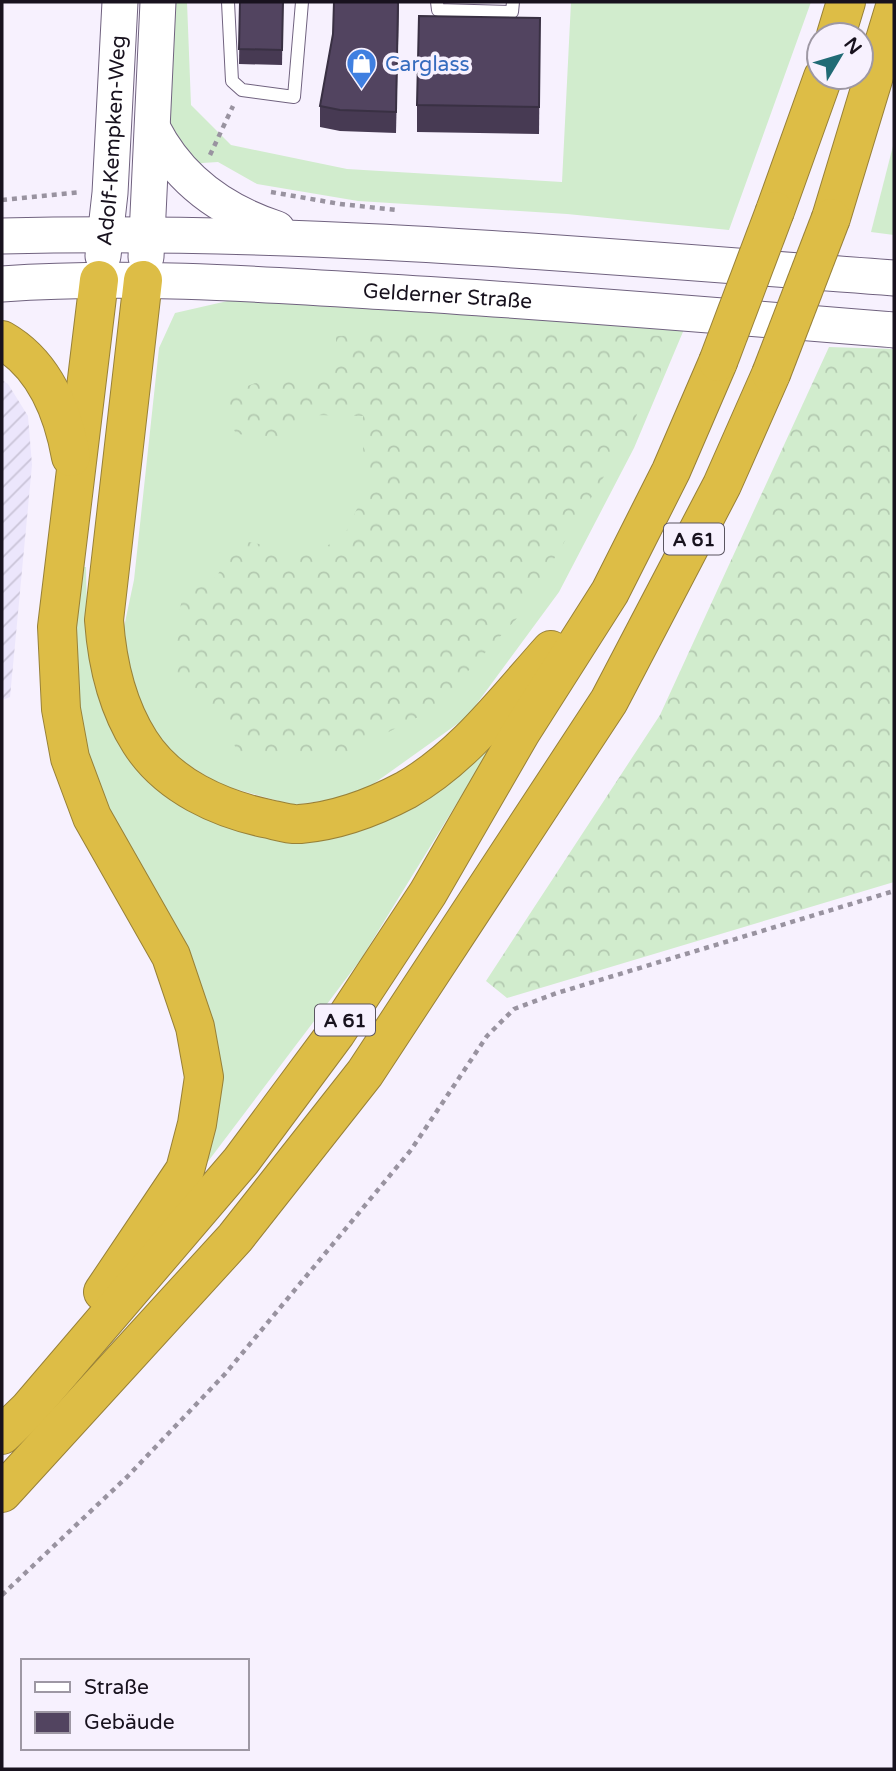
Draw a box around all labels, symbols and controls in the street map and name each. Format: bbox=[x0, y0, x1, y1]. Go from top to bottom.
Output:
north arrow bbox=[805, 21, 875, 91]
text: N bbox=[839, 33, 866, 59]
street label: Adolf-Kempken-Weg bbox=[92, 34, 131, 247]
shop icon: Carglass bbox=[345, 47, 379, 91]
place label: Carglass bbox=[385, 52, 470, 77]
street label: Gelderner Straße bbox=[362, 278, 533, 314]
road number: A 61 bbox=[664, 524, 724, 554]
road number: A 61 bbox=[315, 1004, 375, 1036]
legend bbox=[21, 1659, 248, 1750]
text: Straße bbox=[84, 1675, 149, 1700]
text: Gebäude bbox=[84, 1710, 175, 1735]

